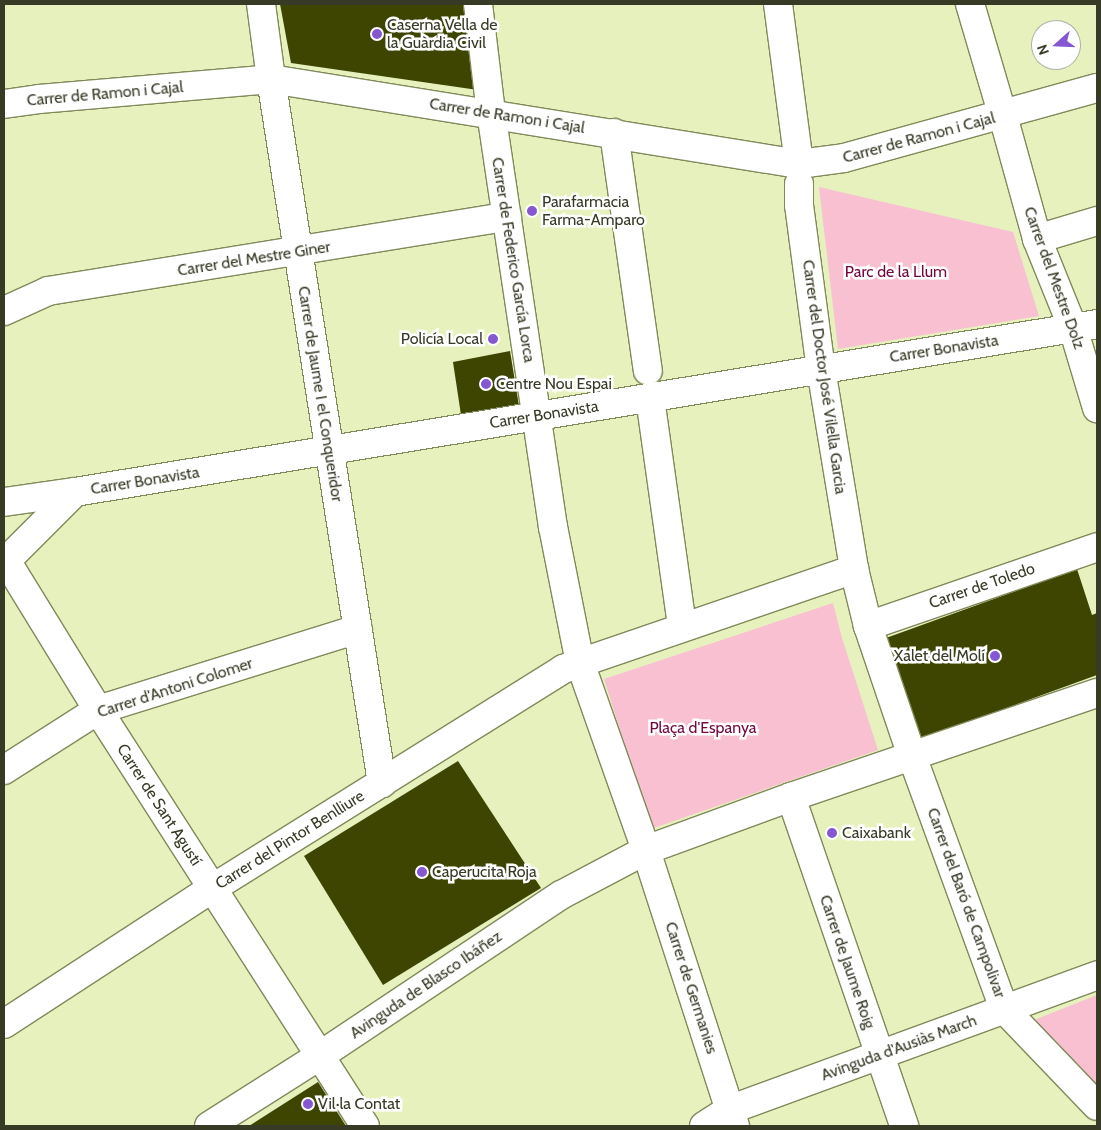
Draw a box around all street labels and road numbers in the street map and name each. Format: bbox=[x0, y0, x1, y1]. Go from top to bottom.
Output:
street label: Carrer de Ramon i Cajal bbox=[26, 78, 184, 110]
street label: Carrer de Ramon i Cajal bbox=[428, 94, 586, 138]
street label: Carrer de Ramon i Cajal bbox=[841, 108, 997, 168]
street label: Carrer de Federico García Lorca bbox=[487, 156, 539, 364]
street label: Carrer del Mestre Dolz bbox=[1019, 204, 1089, 352]
street label: Carrer del Mestre Giner bbox=[176, 237, 332, 281]
street label: Carrer del Doctor José Vilella Garcia bbox=[798, 259, 850, 495]
street label: Carrer de Jaume I el Conqueridor bbox=[293, 285, 347, 503]
street label: Carrer Bonavista bbox=[888, 331, 1000, 367]
street label: Carrer Bonavista bbox=[488, 397, 600, 433]
street label: Carrer Bonavista bbox=[89, 463, 201, 499]
street label: Carrer de Toledo bbox=[927, 559, 1037, 613]
street label: Carrer d'Antoni Colomer bbox=[95, 654, 255, 722]
street label: Carrer de Sant Agustí bbox=[112, 741, 206, 869]
street label: Carrer del Pintor Benlliure bbox=[212, 786, 368, 894]
street label: Carrer del Baró de Campolivar bbox=[923, 805, 1009, 1001]
street label: Carrer de Jaume Roig bbox=[815, 893, 879, 1031]
street label: Carrer de Germanies bbox=[661, 920, 721, 1056]
street label: Avinguda de Blasco Ibáñez bbox=[346, 927, 506, 1043]
street label: Avinguda d'Ausiàs March bbox=[819, 1011, 979, 1085]

